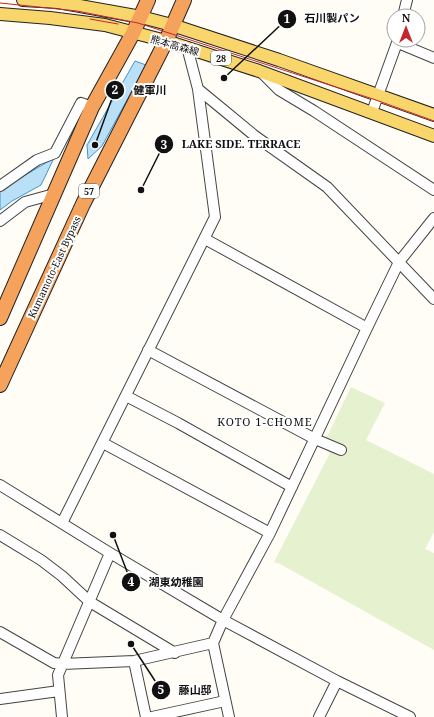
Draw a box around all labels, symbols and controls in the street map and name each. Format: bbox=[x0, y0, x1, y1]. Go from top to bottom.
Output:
callout: 石川製パン bbox=[277, 7, 368, 30]
north arrow bbox=[386, 8, 426, 48]
text: 1 bbox=[284, 10, 291, 27]
text: 石川製パン bbox=[304, 10, 360, 25]
text: N bbox=[402, 10, 411, 25]
street label: 熊本高森線 bbox=[149, 31, 201, 59]
road number: 28 bbox=[211, 51, 231, 65]
callout: 健軍川 bbox=[105, 78, 174, 101]
text: 2 bbox=[112, 81, 119, 98]
text: 健軍川 bbox=[133, 82, 167, 97]
callout: LAKE SIDE. TERRACE bbox=[154, 133, 309, 156]
text: 3 bbox=[161, 136, 168, 153]
text: LAKE SIDE. TERRACE bbox=[182, 136, 300, 151]
road number: 57 bbox=[79, 184, 99, 198]
street label: Kumamoto-East Bypass bbox=[24, 213, 84, 320]
district label: KOTO 1-CHOME bbox=[217, 414, 313, 429]
callout: 湖東幼稚園 bbox=[121, 571, 212, 594]
text: 4 bbox=[128, 573, 135, 590]
text: 湖東幼稚園 bbox=[149, 574, 204, 589]
callout: 藤山邸 bbox=[151, 678, 220, 701]
text: 5 bbox=[158, 681, 165, 698]
text: 藤山邸 bbox=[179, 682, 212, 697]

